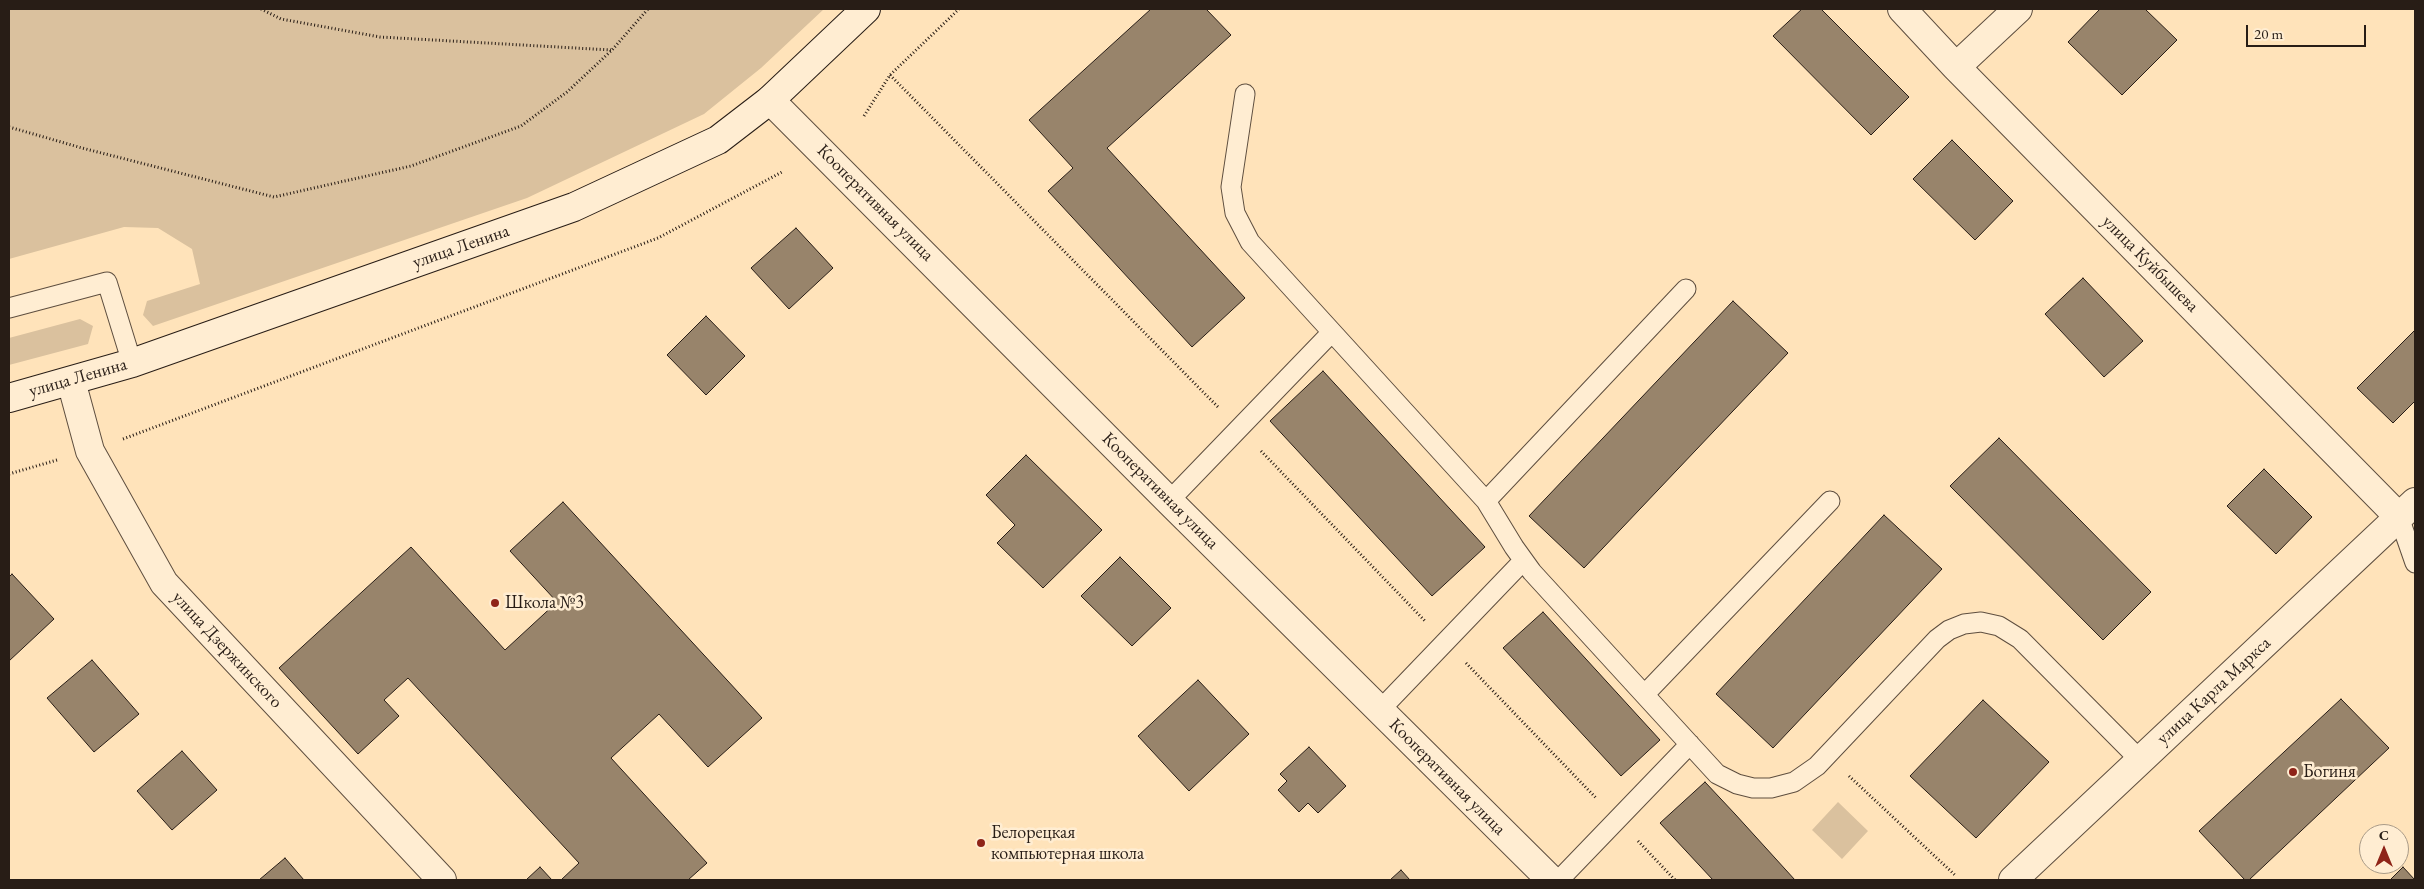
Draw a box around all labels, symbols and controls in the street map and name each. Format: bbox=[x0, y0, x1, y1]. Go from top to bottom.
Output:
scale bar bbox=[2249, 15, 2369, 47]
text: 20 m bbox=[2254, 24, 2283, 43]
street label: Кооперативная улица bbox=[812, 140, 938, 266]
street label: улица Куйбышева bbox=[2097, 211, 2203, 317]
street label: улица Ленина bbox=[410, 220, 512, 274]
street label: улица Ленина bbox=[27, 354, 129, 402]
street label: Кооперативная улица bbox=[1097, 428, 1223, 554]
street label: улица Дзержинского bbox=[167, 587, 287, 713]
place label: Школа №3 bbox=[505, 592, 584, 614]
marker: Школа №3 bbox=[489, 597, 501, 609]
street label: улица Карла Маркса bbox=[2153, 633, 2275, 749]
street label: Кооперативная улица bbox=[1384, 714, 1510, 840]
place label: Богиня bbox=[2303, 761, 2356, 783]
marker: Богиня bbox=[2287, 766, 2299, 778]
place label: Белорецкая компьютерная школа bbox=[991, 822, 1144, 864]
north arrow bbox=[2359, 824, 2409, 874]
text: С bbox=[2379, 826, 2389, 844]
marker: Белорецкая компьютерная школа bbox=[975, 837, 987, 849]

